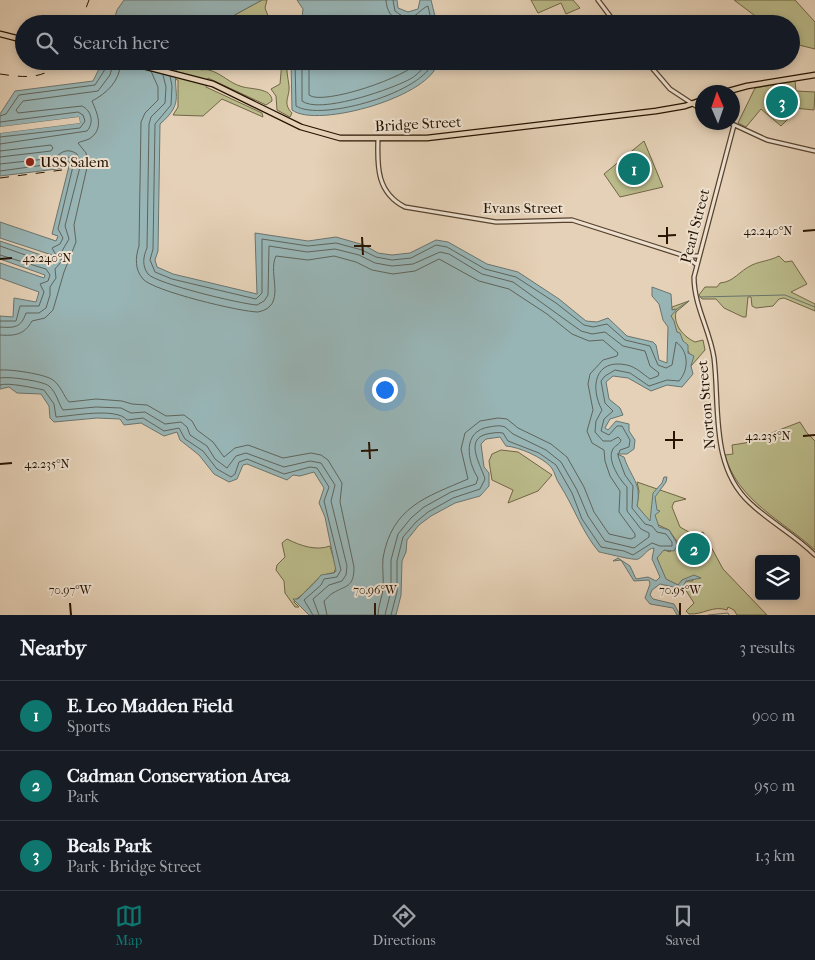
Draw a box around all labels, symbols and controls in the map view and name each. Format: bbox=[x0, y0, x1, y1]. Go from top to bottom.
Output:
search box bbox=[15, 15, 800, 70]
icon: search bbox=[33, 29, 61, 57]
text: Search here bbox=[73, 32, 169, 54]
pin: 3 bbox=[766, 83, 798, 121]
north arrow bbox=[695, 85, 740, 130]
street label: Bridge Street bbox=[374, 113, 462, 135]
pin: 1 bbox=[618, 150, 650, 188]
place label: USS Salem bbox=[40, 153, 110, 171]
marker: USS Salem bbox=[24, 156, 36, 168]
street label: Pearl Street bbox=[676, 186, 714, 265]
street label: Evans Street bbox=[483, 199, 564, 217]
text: 42.240°N bbox=[744, 224, 792, 238]
text: 42.240°N bbox=[23, 251, 71, 265]
street label: Norton Street bbox=[693, 359, 719, 450]
your location bbox=[372, 377, 398, 403]
text: 42.235°N bbox=[745, 429, 791, 443]
text: 42.235°N bbox=[24, 457, 70, 471]
pin: 2 bbox=[678, 530, 710, 568]
map controls bbox=[755, 555, 800, 600]
button: layers bbox=[755, 555, 800, 600]
text: 70.97°W bbox=[49, 583, 93, 597]
text: 70.96°W bbox=[353, 583, 398, 597]
text: 70.95°W bbox=[659, 583, 702, 597]
text: Nearby bbox=[20, 636, 86, 660]
text: 3 results bbox=[739, 638, 795, 657]
text: E. Leo Madden Field bbox=[67, 695, 233, 717]
text: 1 bbox=[33, 706, 39, 725]
text: 900 m bbox=[752, 706, 795, 725]
text: Sports bbox=[67, 717, 110, 736]
text: Cadman Conservation Area bbox=[67, 765, 290, 787]
text: 2 bbox=[32, 776, 40, 795]
text: 950 m bbox=[754, 776, 795, 795]
text: Park bbox=[67, 787, 99, 806]
text: Beals Park bbox=[67, 835, 152, 857]
text: 3 bbox=[33, 846, 39, 865]
text: 1.3 km bbox=[755, 846, 795, 865]
text: Park · Bridge Street bbox=[67, 857, 202, 876]
tab: Map bbox=[115, 902, 143, 949]
tab: Directions bbox=[373, 902, 436, 949]
tab: Saved bbox=[665, 902, 700, 949]

